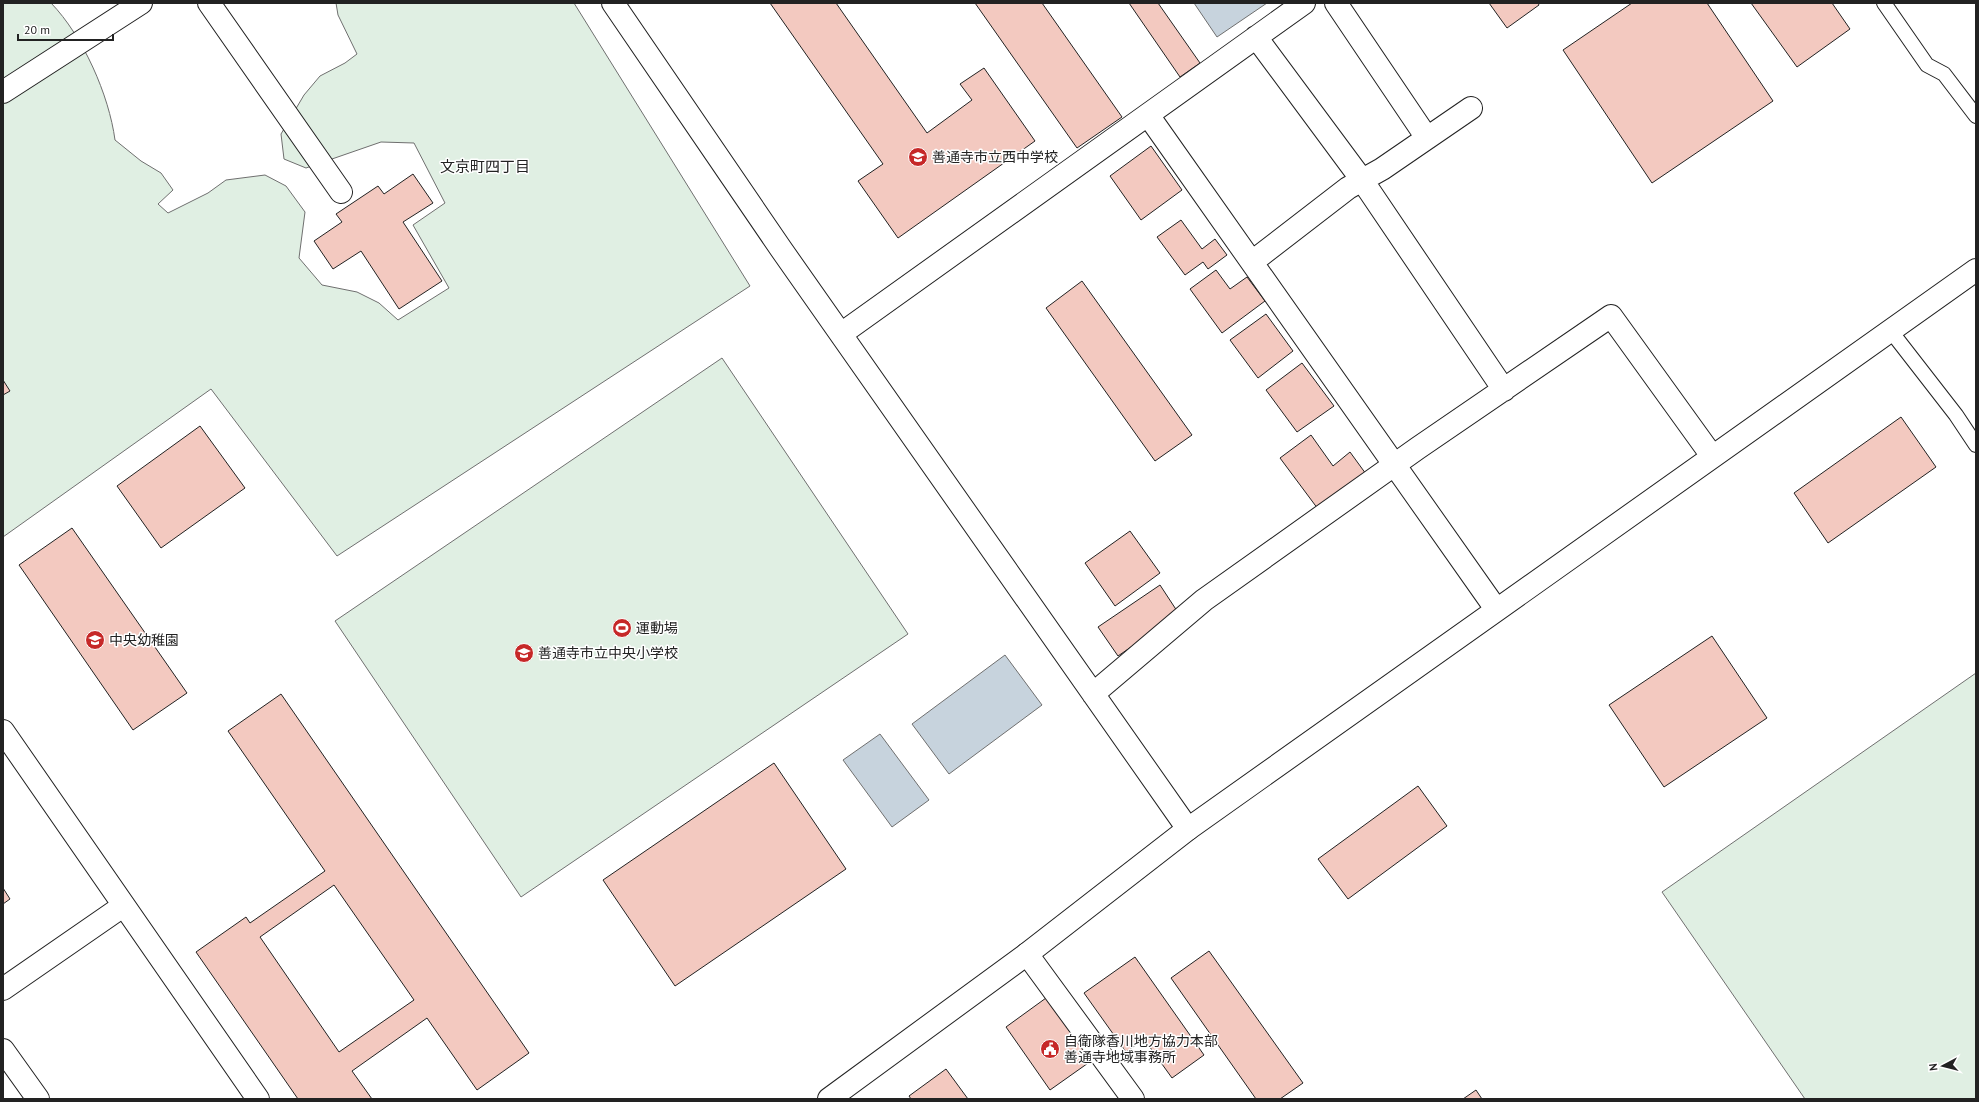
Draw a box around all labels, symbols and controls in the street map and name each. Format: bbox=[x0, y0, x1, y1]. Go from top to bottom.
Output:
scale bar bbox=[18, 16, 113, 42]
text: 20 m bbox=[24, 22, 50, 37]
school or university icon: 善通寺市立西中学校 bbox=[907, 146, 929, 168]
place label: 善通寺市立西中学校 bbox=[932, 148, 1058, 166]
district label: 文京町四丁目 bbox=[440, 157, 530, 176]
sports icon: 運動場 bbox=[611, 617, 633, 639]
place label: 運動場 bbox=[636, 619, 678, 637]
school or university icon: 中央幼稚園 bbox=[84, 629, 106, 651]
place label: 中央幼稚園 bbox=[109, 631, 179, 649]
school or university icon: 善通寺市立中央小学校 bbox=[513, 642, 535, 664]
place label: 善通寺市立中央小学校 bbox=[538, 644, 678, 662]
place label: 自衛隊香川地方協力本部 善通寺地域事務所 bbox=[1064, 1032, 1218, 1066]
public building icon: 自衛隊香川地方協力本部 善通寺地域事務所 bbox=[1039, 1038, 1061, 1060]
north arrow bbox=[1923, 1046, 1963, 1086]
text: N bbox=[1926, 1063, 1940, 1072]

